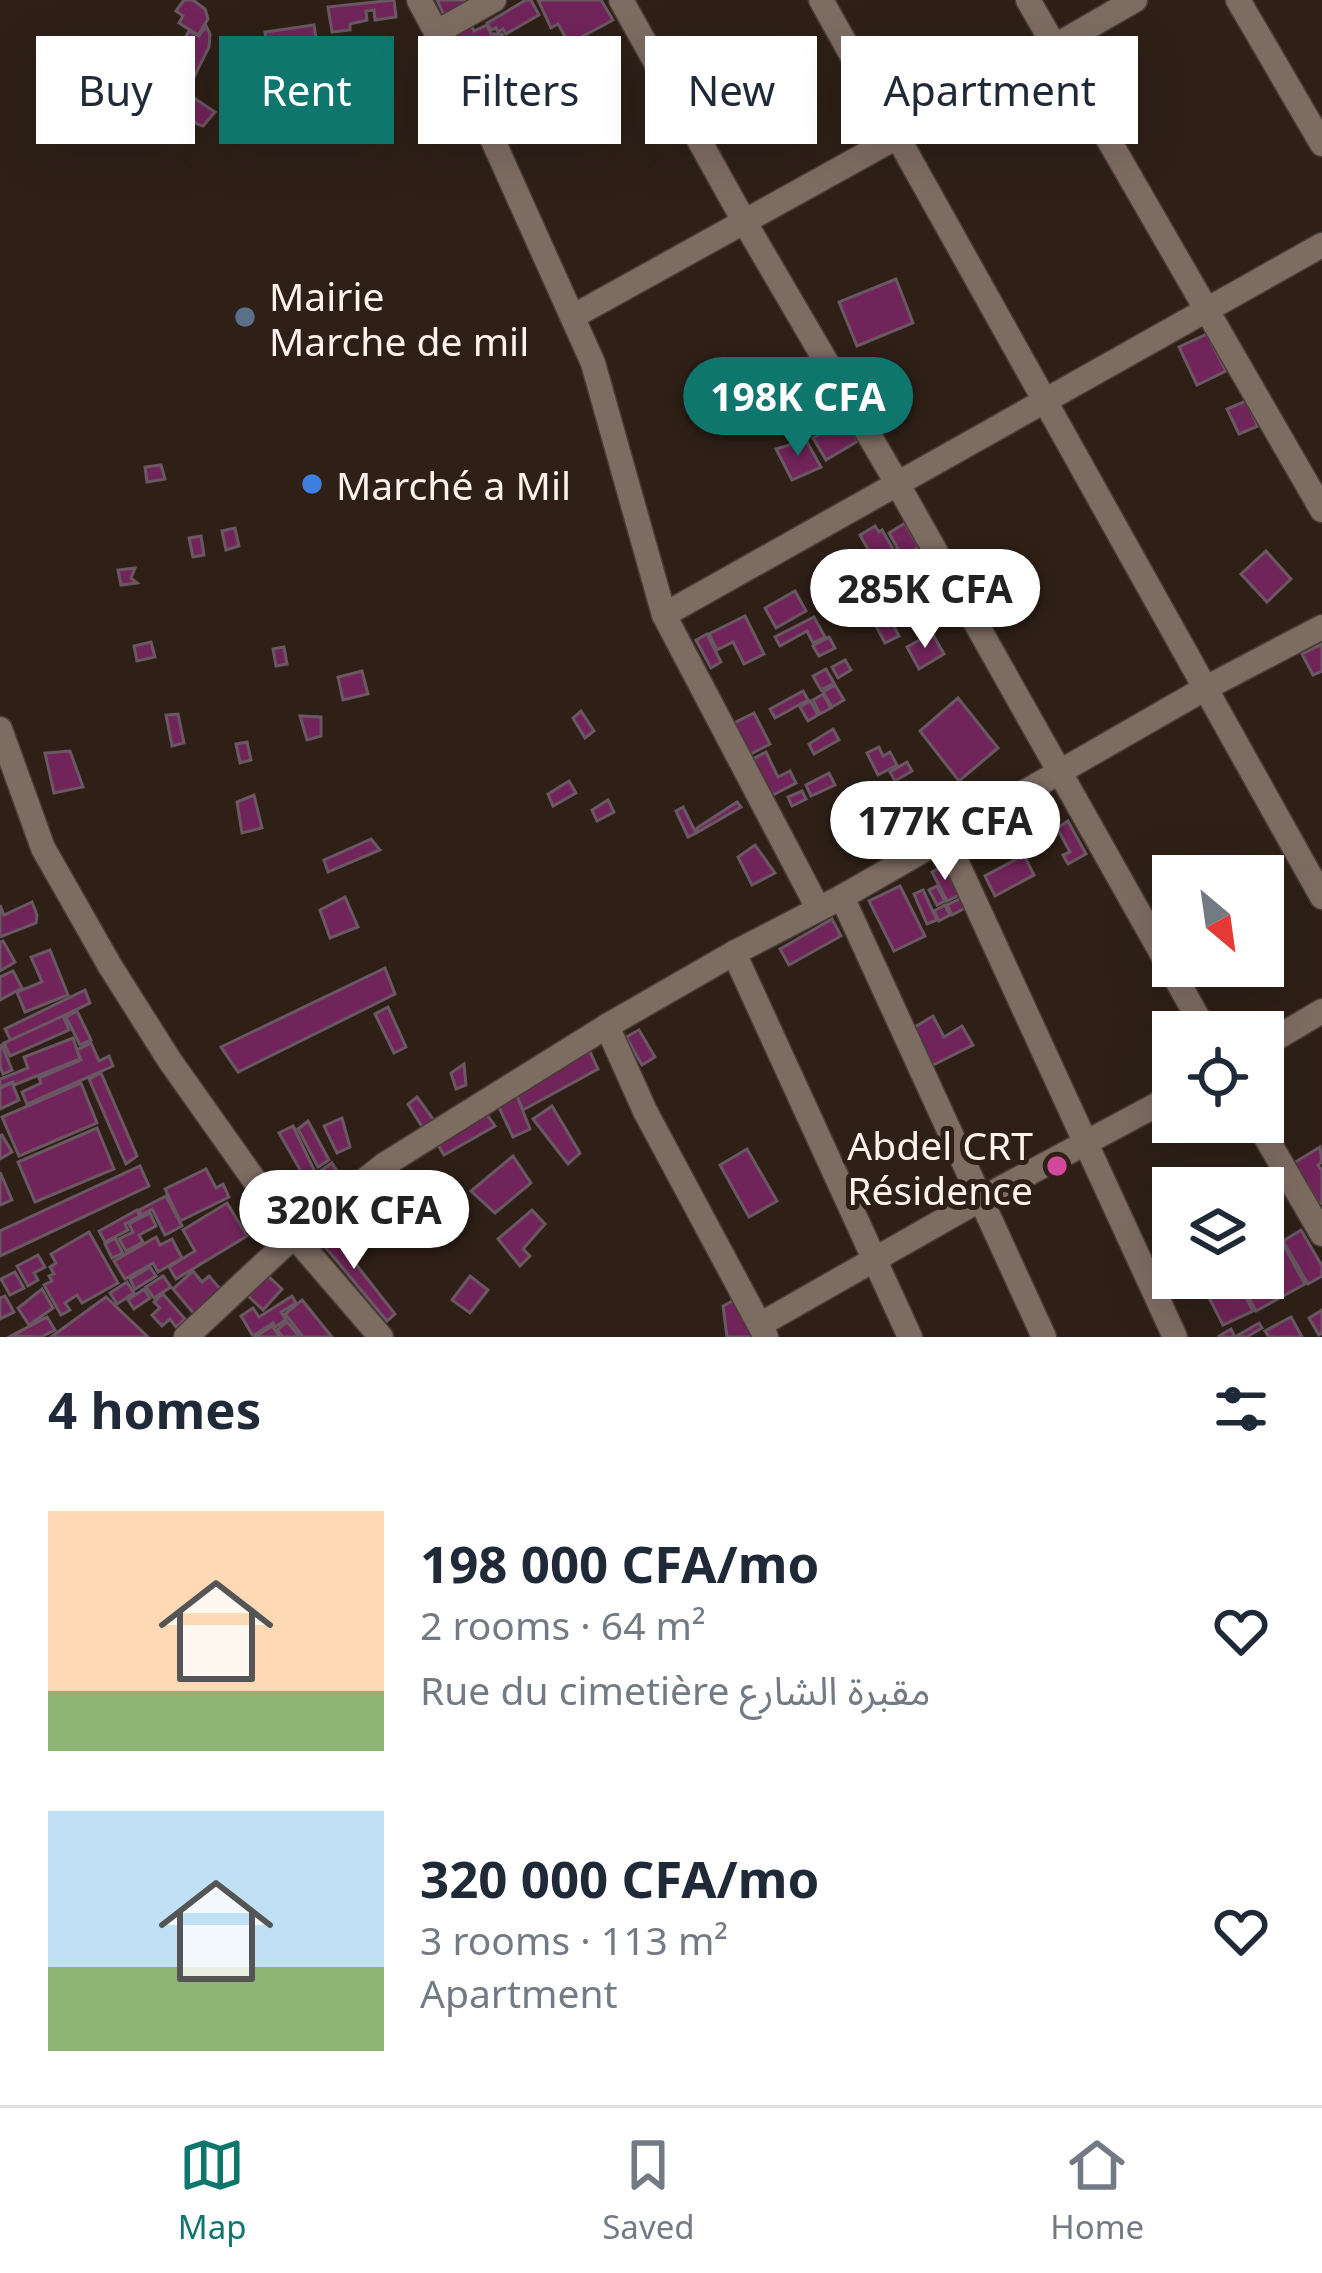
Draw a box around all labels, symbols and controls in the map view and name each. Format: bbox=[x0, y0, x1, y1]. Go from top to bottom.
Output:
chip: Buy bbox=[36, 36, 195, 144]
chip: Rent bbox=[219, 36, 394, 144]
chip: Filters bbox=[418, 36, 621, 144]
chip: New bbox=[645, 36, 817, 144]
chip: Apartment bbox=[841, 36, 1138, 144]
place label: Mairie Marche de mil bbox=[269, 269, 529, 367]
marker: Mairie Marche de mil bbox=[232, 304, 258, 330]
pin: 198K CFA bbox=[674, 357, 922, 459]
text: 198K CFA bbox=[710, 369, 886, 422]
place label: Marché a Mil bbox=[336, 458, 571, 511]
marker: Marché a Mil bbox=[299, 471, 325, 497]
pin: 285K CFA bbox=[801, 549, 1049, 651]
text: 285K CFA bbox=[837, 561, 1013, 614]
pin: 177K CFA bbox=[821, 781, 1069, 883]
text: 177K CFA bbox=[857, 793, 1033, 846]
north arrow bbox=[1152, 855, 1284, 987]
map controls bbox=[1152, 855, 1284, 1299]
button: locate bbox=[1152, 1011, 1284, 1143]
place label: Abdel CRT Résidence bbox=[847, 1118, 1033, 1216]
marker: Abdel CRT Résidence bbox=[1044, 1153, 1070, 1179]
button: layers bbox=[1152, 1167, 1284, 1299]
pin: 320K CFA bbox=[230, 1170, 478, 1272]
text: 320K CFA bbox=[266, 1182, 442, 1235]
text: 4 homes bbox=[48, 1374, 261, 1444]
icon: filters bbox=[1208, 1376, 1274, 1442]
text: 198 000 CFA/mo bbox=[420, 1528, 819, 1598]
icon: home bbox=[144, 1559, 288, 1703]
text: 2 rooms · 64 m² bbox=[420, 1598, 706, 1651]
icon: heart bbox=[1208, 1598, 1274, 1664]
text: Rue du cimetière مقبرة الشارع bbox=[420, 1663, 931, 1716]
text: 320 000 CFA/mo bbox=[420, 1843, 819, 1913]
icon: home bbox=[144, 1859, 288, 2003]
icon: heart bbox=[1208, 1898, 1274, 1964]
text: 3 rooms · 113 m² bbox=[420, 1913, 728, 1966]
text: Apartment bbox=[420, 1966, 618, 2019]
tab: Map bbox=[178, 2132, 247, 2249]
tab: Saved bbox=[602, 2132, 695, 2249]
tab: Home bbox=[1050, 2132, 1144, 2249]

